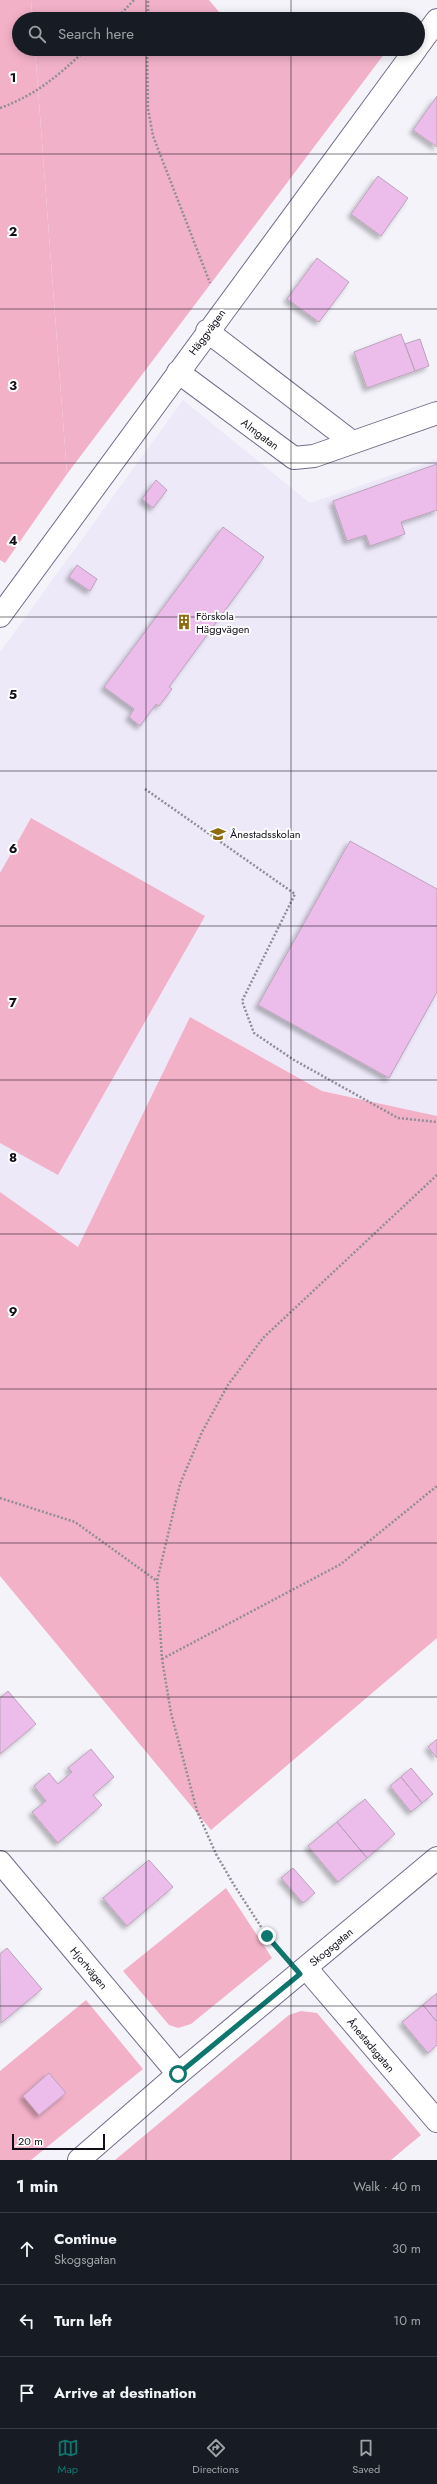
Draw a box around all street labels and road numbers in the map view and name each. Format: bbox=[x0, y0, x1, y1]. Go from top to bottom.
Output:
street label: Häggvägen bbox=[185, 306, 229, 358]
street label: Almgatan bbox=[238, 414, 282, 454]
street label: Skogsgatan bbox=[306, 1924, 356, 1970]
street label: Hjortvägen bbox=[67, 1943, 111, 1993]
street label: Ånestadsgatan bbox=[343, 2014, 399, 2076]

